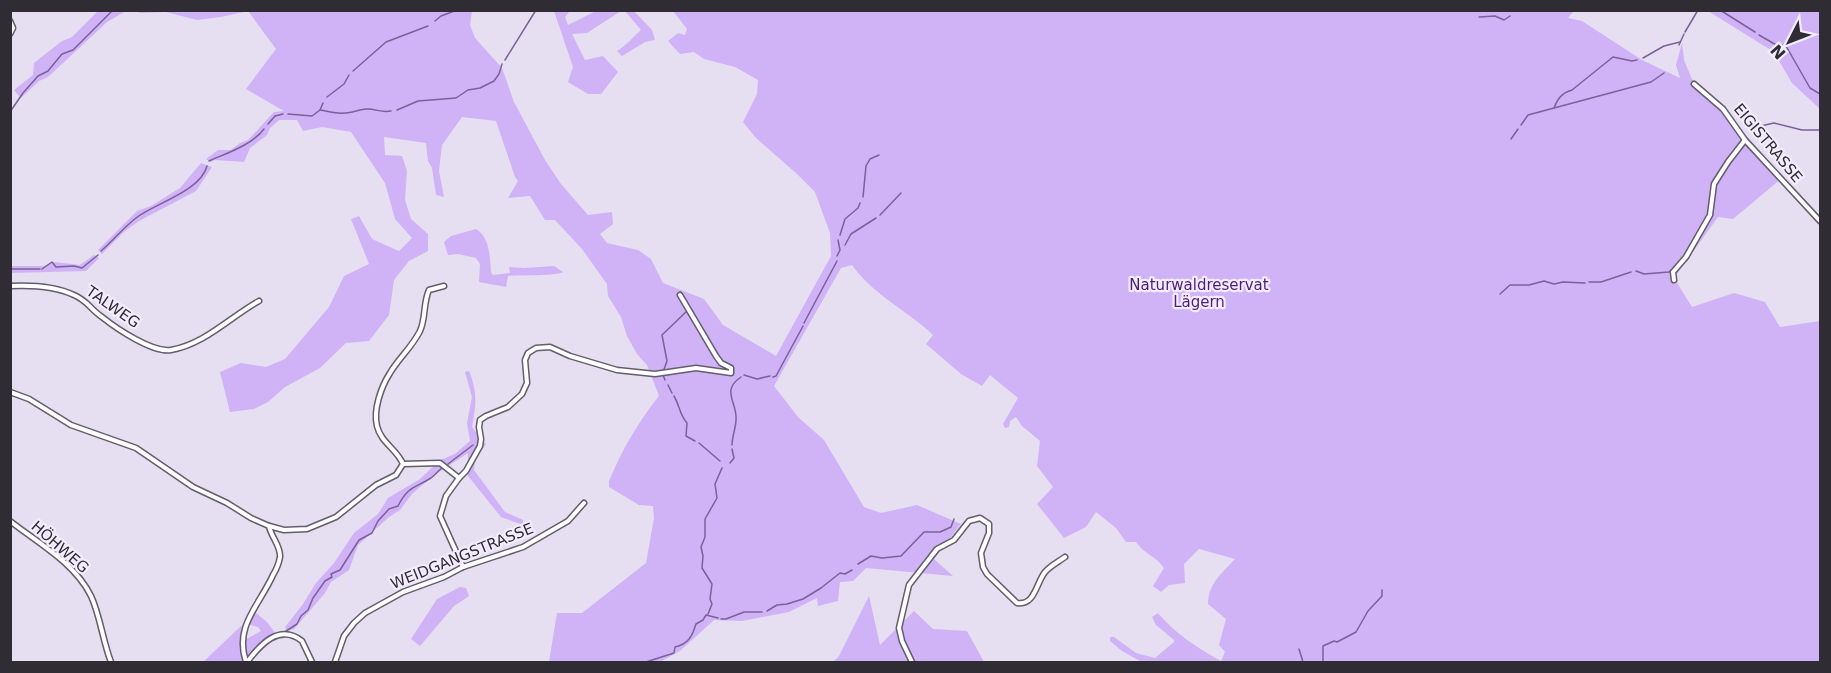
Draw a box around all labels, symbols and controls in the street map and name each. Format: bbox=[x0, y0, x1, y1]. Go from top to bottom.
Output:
north arrow bbox=[1759, 12, 1819, 72]
text: N bbox=[1767, 40, 1790, 63]
street label: EIGISTRASSE bbox=[1730, 100, 1806, 186]
park label: Naturwaldreservat Lägern bbox=[1129, 276, 1269, 311]
street label: TALWEG bbox=[82, 282, 143, 332]
street label: HÖHWEG bbox=[28, 516, 93, 577]
street label: WEIDGANGSTRASSE bbox=[388, 519, 536, 593]

